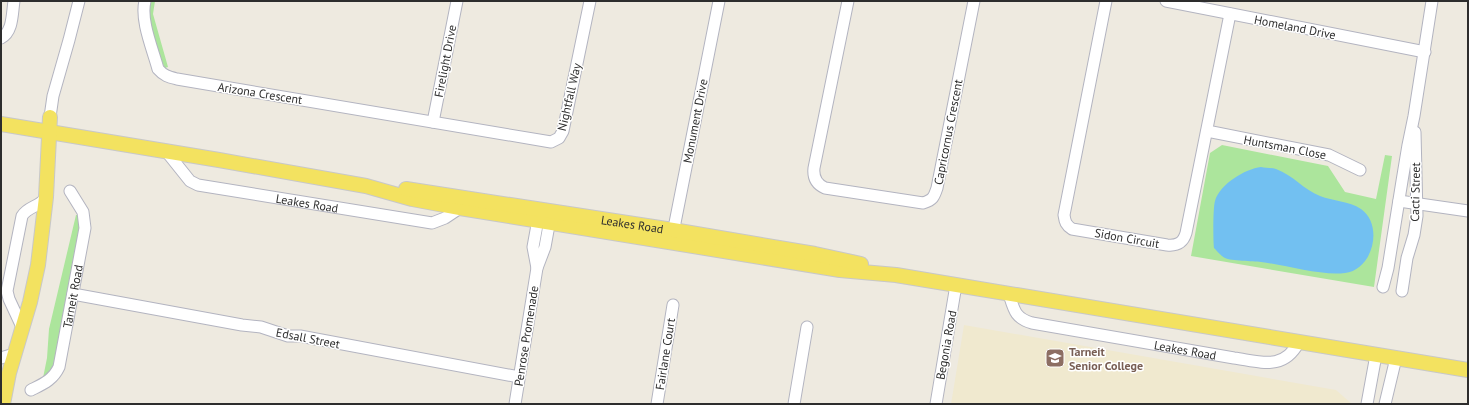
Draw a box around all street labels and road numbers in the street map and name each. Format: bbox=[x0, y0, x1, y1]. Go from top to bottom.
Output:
street label: Homeland Drive bbox=[1253, 12, 1337, 42]
street label: Firelight Drive bbox=[431, 23, 459, 99]
street label: Nightfall Way bbox=[554, 61, 584, 132]
street label: Monument Drive bbox=[679, 78, 711, 164]
street label: Capricornus Crescent bbox=[930, 78, 966, 186]
street label: Arizona Crescent bbox=[217, 79, 303, 107]
street label: Huntsman Close bbox=[1243, 132, 1327, 162]
street label: Cacti Street bbox=[1407, 162, 1423, 222]
street label: Leakes Road bbox=[275, 190, 340, 215]
street label: Leakes Road bbox=[600, 212, 665, 236]
street label: Sidon Circuit bbox=[1093, 225, 1161, 251]
street label: Tarneit Road bbox=[59, 263, 85, 329]
street label: Penrose Promenade bbox=[511, 285, 541, 387]
street label: Begonia Road bbox=[933, 309, 959, 381]
street label: Fairlane Court bbox=[652, 317, 678, 391]
street label: Edsall Street bbox=[275, 324, 341, 352]
street label: Leakes Road bbox=[1153, 337, 1218, 362]

